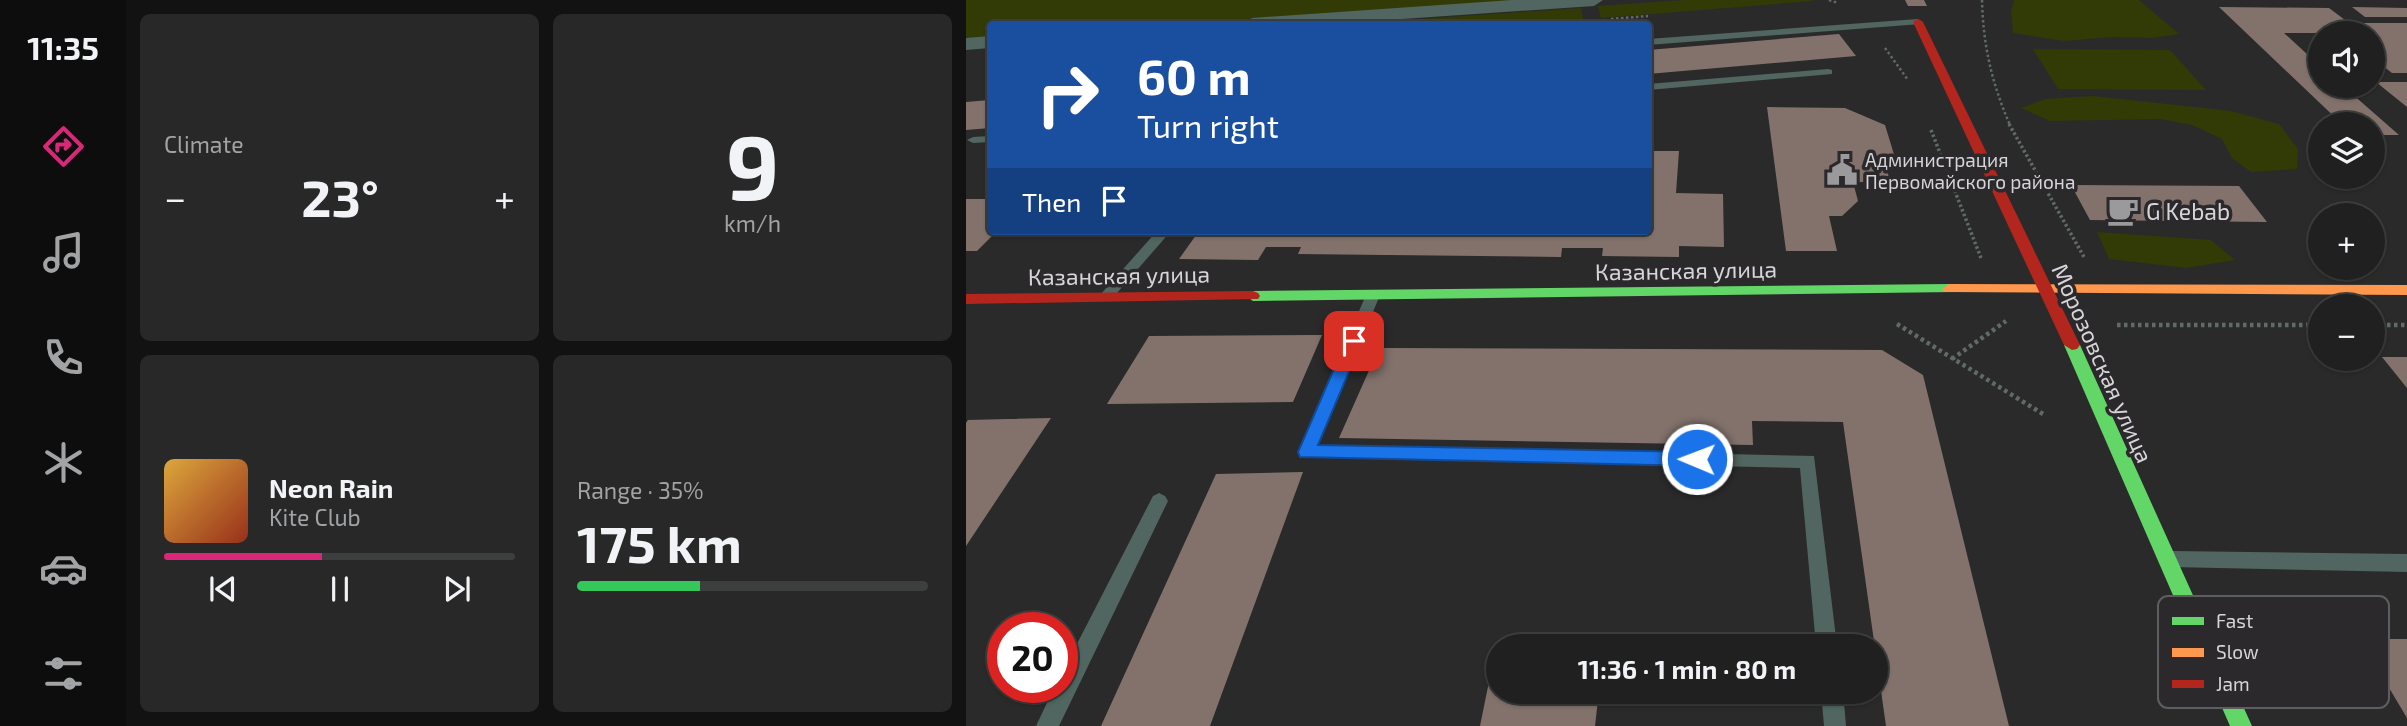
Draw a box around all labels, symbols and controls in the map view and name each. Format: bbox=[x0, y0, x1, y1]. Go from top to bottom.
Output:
map controls bbox=[2308, 21, 2385, 371]
button: sound bbox=[2308, 21, 2385, 98]
text: 11:35 bbox=[27, 28, 99, 66]
text: 60 m bbox=[1137, 46, 1251, 105]
icon: right bbox=[1022, 49, 1113, 140]
text: Turn right bbox=[1137, 106, 1279, 144]
text: 9 bbox=[726, 109, 779, 218]
button: layers bbox=[2308, 112, 2385, 189]
icon: directions bbox=[39, 122, 88, 171]
text: Climate bbox=[164, 130, 244, 158]
place label: Администрация Первомайского района bbox=[1865, 148, 2075, 193]
public building icon: Администрация Первомайского района bbox=[1825, 153, 1859, 187]
text: 23° bbox=[301, 165, 379, 227]
text: − bbox=[164, 174, 186, 220]
text: + bbox=[494, 174, 515, 220]
icon: arrive bbox=[1095, 182, 1133, 220]
text: Then bbox=[1022, 186, 1081, 217]
cafe icon: G Kebab bbox=[2106, 194, 2140, 228]
place label: G Kebab bbox=[2146, 197, 2230, 225]
button: + bbox=[2308, 203, 2385, 280]
text: km/h bbox=[724, 209, 781, 237]
icon: music bbox=[39, 228, 88, 277]
street label: Казанская улица bbox=[1595, 254, 1777, 287]
street label: Казанская улица bbox=[1028, 259, 1210, 292]
street label: Морозовская улица bbox=[2046, 259, 2160, 467]
button: − bbox=[2308, 294, 2385, 371]
pin bbox=[1324, 311, 1384, 371]
icon: arrive bbox=[1335, 322, 1373, 360]
icon: phone bbox=[39, 333, 88, 382]
position arrow bbox=[1660, 422, 1734, 496]
icon: climate bbox=[39, 438, 88, 487]
text: Neon Rain bbox=[269, 472, 393, 503]
text: Range · 35% bbox=[577, 476, 704, 504]
text: Kite Club bbox=[269, 503, 361, 531]
text: 175 km bbox=[577, 511, 742, 573]
icon: car bbox=[39, 544, 88, 593]
icon: previous bbox=[204, 570, 242, 608]
icon: pause bbox=[321, 570, 359, 608]
icon: next bbox=[438, 570, 476, 608]
legend bbox=[2158, 596, 2389, 708]
text: Fast bbox=[2216, 609, 2253, 632]
speed limit sign: 20 bbox=[987, 612, 1078, 703]
text: Slow bbox=[2216, 640, 2259, 663]
icon: filters bbox=[39, 649, 88, 698]
text: 11:36 · 1 min · 80 m bbox=[1578, 653, 1796, 684]
text: Jam bbox=[2216, 672, 2250, 695]

